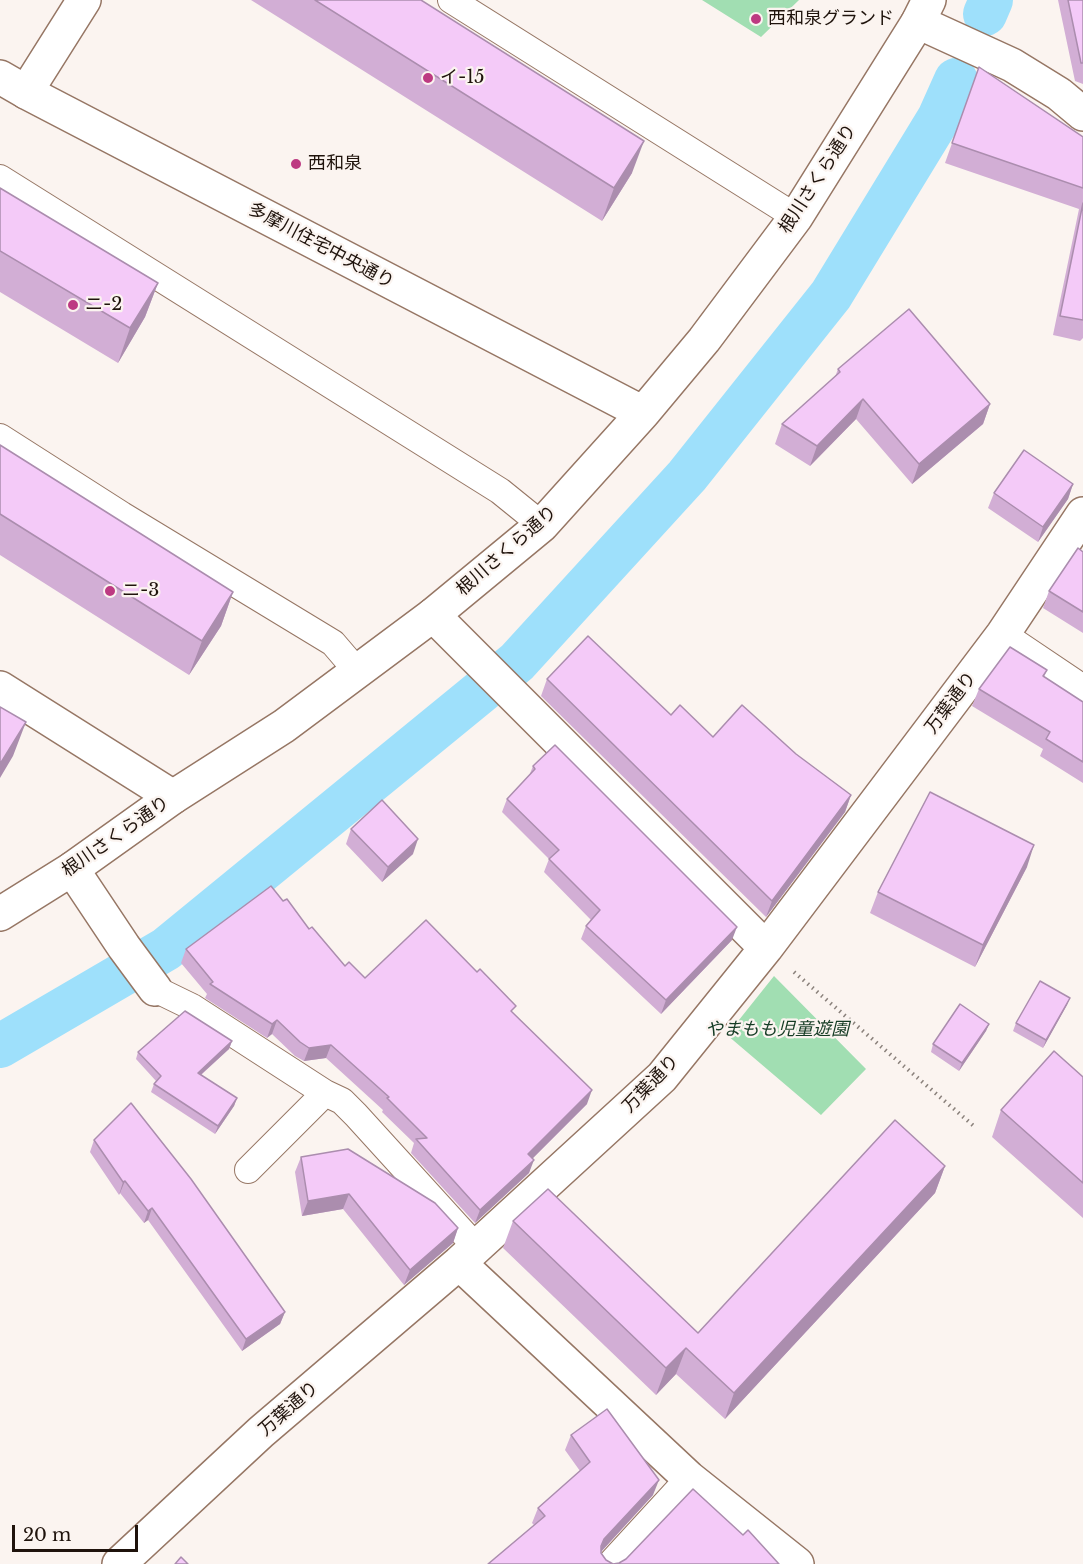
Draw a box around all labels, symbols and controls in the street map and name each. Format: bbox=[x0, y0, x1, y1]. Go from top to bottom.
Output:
place label: 西和泉グランド bbox=[768, 8, 894, 30]
marker: 西和泉グランド bbox=[749, 12, 763, 26]
place label: イ-15 bbox=[440, 67, 485, 89]
marker: イ-15 bbox=[421, 71, 435, 85]
street label: 根川さくら通り bbox=[775, 120, 861, 238]
place label: 西和泉 bbox=[308, 153, 362, 175]
marker: 西和泉 bbox=[289, 157, 303, 171]
street label: 多摩川住宅中央通り bbox=[244, 198, 398, 294]
place label: ニ-2 bbox=[85, 294, 122, 316]
marker: ニ-2 bbox=[66, 298, 80, 312]
street label: 根川さくら通り bbox=[452, 502, 562, 600]
place label: ニ-3 bbox=[122, 580, 159, 602]
marker: ニ-3 bbox=[103, 584, 117, 598]
street label: 万葉通り bbox=[921, 668, 981, 738]
street label: 根川さくら通り bbox=[58, 792, 174, 882]
park label: やまもも児童遊園 bbox=[705, 1019, 849, 1041]
street label: 万葉通り bbox=[618, 1051, 684, 1117]
street label: 万葉通り bbox=[255, 1377, 323, 1441]
scale bar bbox=[15, 1513, 141, 1551]
text: 20 m bbox=[23, 1524, 71, 1546]

